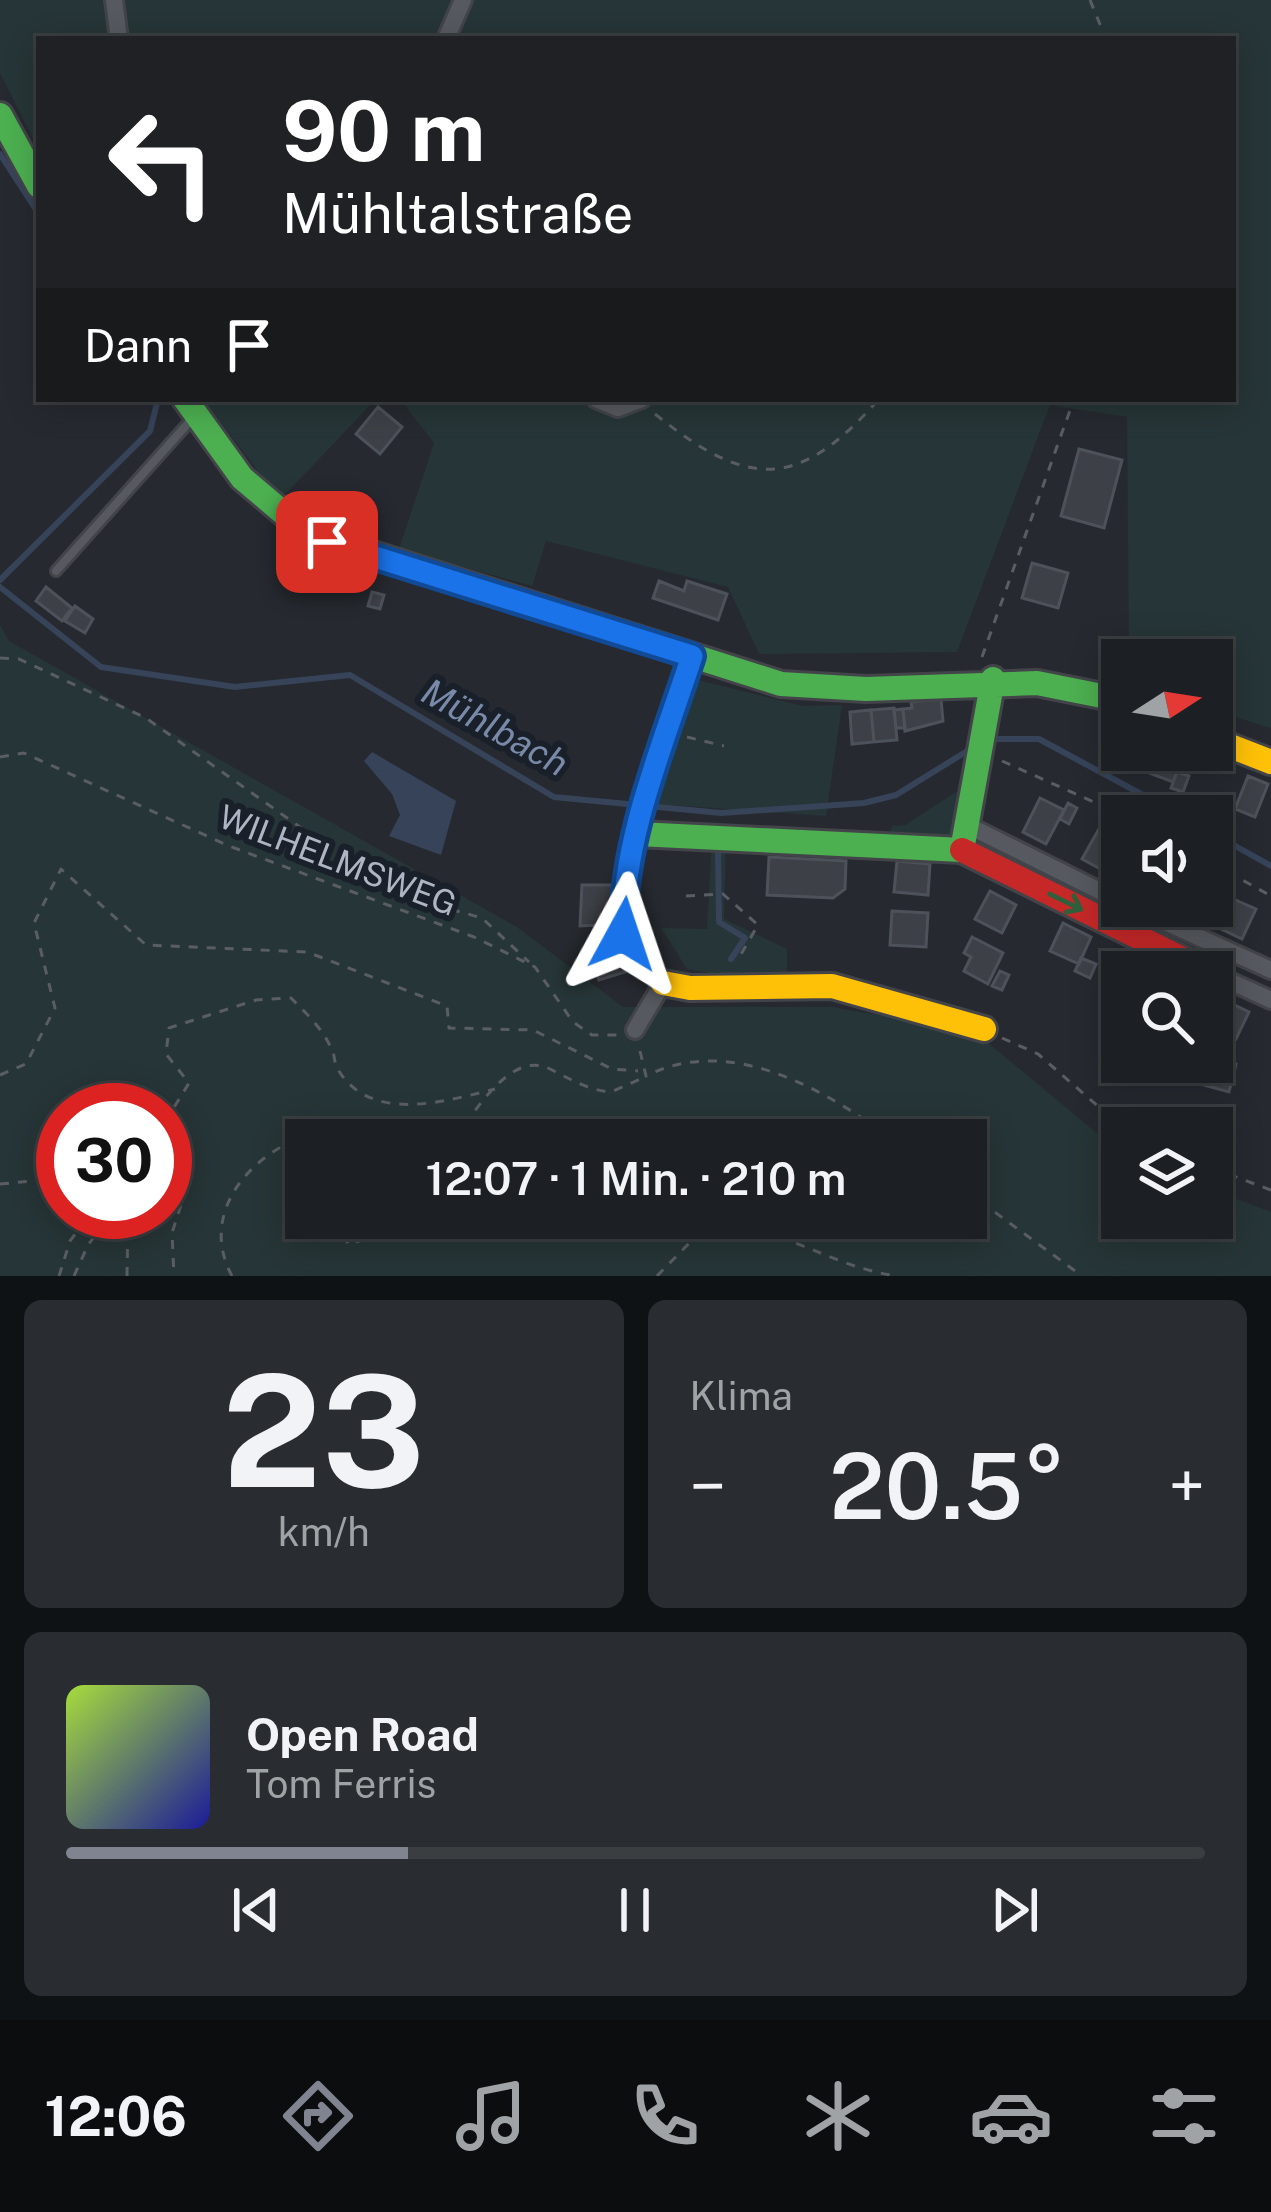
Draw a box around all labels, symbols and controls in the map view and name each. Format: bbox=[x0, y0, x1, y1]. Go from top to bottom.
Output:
text: 90 m bbox=[282, 81, 485, 180]
icon: left bbox=[84, 84, 240, 240]
text: Mühltalstraße bbox=[282, 182, 633, 245]
icon: arrive bbox=[216, 312, 282, 378]
text: Dann bbox=[84, 319, 192, 372]
pin bbox=[276, 491, 378, 593]
icon: arrive bbox=[294, 509, 360, 575]
north arrow bbox=[1101, 639, 1233, 771]
map controls bbox=[1101, 639, 1233, 1239]
water label: Mühlbach bbox=[415, 670, 575, 784]
button: sound bbox=[1101, 795, 1233, 927]
street label: WILHELMSWEG bbox=[214, 797, 462, 923]
position arrow bbox=[560, 871, 686, 997]
one-way arrow bbox=[1048, 891, 1084, 914]
button: search bbox=[1101, 951, 1233, 1083]
speed limit sign: 30 bbox=[36, 1083, 192, 1239]
button: layers bbox=[1101, 1107, 1233, 1239]
text: 12:07 · 1 Min. · 210 m bbox=[425, 1152, 847, 1205]
text: 23 bbox=[222, 1339, 425, 1522]
text: Klima bbox=[690, 1373, 793, 1419]
text: 20.5° bbox=[829, 1433, 1065, 1539]
text: − bbox=[690, 1447, 726, 1525]
text: + bbox=[1168, 1447, 1205, 1525]
text: km/h bbox=[278, 1509, 370, 1555]
text: Open Road bbox=[246, 1708, 479, 1761]
text: Tom Ferris bbox=[246, 1761, 436, 1807]
icon: previous bbox=[223, 1877, 289, 1943]
icon: pause bbox=[602, 1877, 668, 1943]
icon: next bbox=[982, 1877, 1048, 1943]
icon: directions bbox=[276, 2074, 360, 2158]
icon: music bbox=[449, 2074, 533, 2158]
icon: phone bbox=[623, 2074, 707, 2158]
icon: climate bbox=[796, 2074, 880, 2158]
icon: car bbox=[969, 2074, 1053, 2158]
icon: filters bbox=[1142, 2074, 1226, 2158]
text: 12:06 bbox=[45, 2085, 187, 2148]

